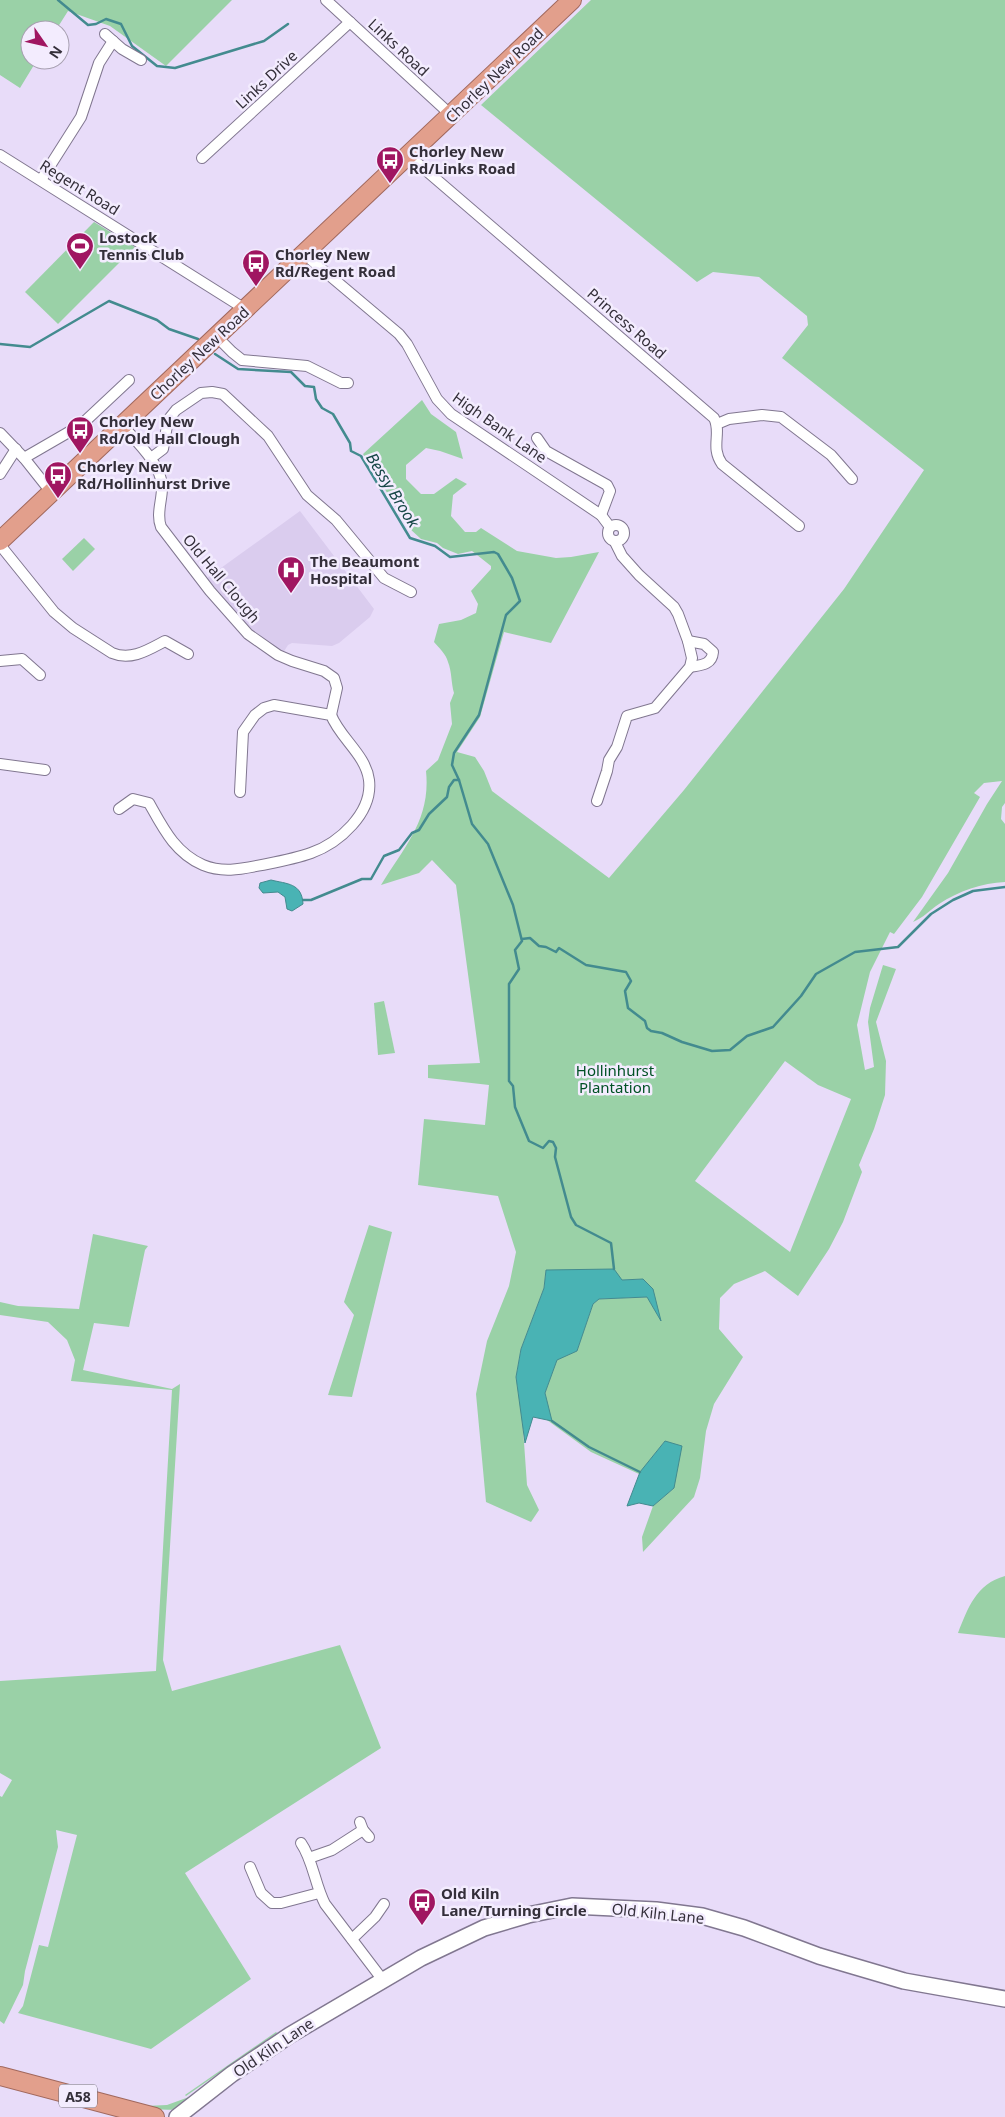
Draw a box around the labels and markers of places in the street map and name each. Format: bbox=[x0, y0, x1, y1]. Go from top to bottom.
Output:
place label: Chorley New Rd/Links Road bbox=[409, 141, 516, 178]
bus stop icon: Chorley New Rd/Links Road bbox=[375, 145, 405, 184]
place label: Lostock Tennis Club bbox=[99, 227, 184, 264]
sports icon: Lostock Tennis Club bbox=[65, 231, 95, 270]
place label: Chorley New Rd/Regent Road bbox=[275, 244, 396, 281]
bus stop icon: Chorley New Rd/Regent Road bbox=[241, 248, 271, 287]
place label: Chorley New Rd/Old Hall Clough bbox=[99, 411, 240, 448]
bus stop icon: Chorley New Rd/Old Hall Clough bbox=[65, 415, 95, 454]
place label: Chorley New Rd/Hollinhurst Drive bbox=[77, 456, 230, 493]
bus stop icon: Chorley New Rd/Hollinhurst Drive bbox=[43, 460, 73, 499]
place label: The Beaumont Hospital bbox=[310, 551, 420, 588]
hospital icon: The Beaumont Hospital bbox=[276, 555, 306, 594]
place label: Old Kiln Lane/Turning Circle bbox=[441, 1883, 587, 1920]
bus stop icon: Old Kiln Lane/Turning Circle bbox=[407, 1887, 437, 1926]

